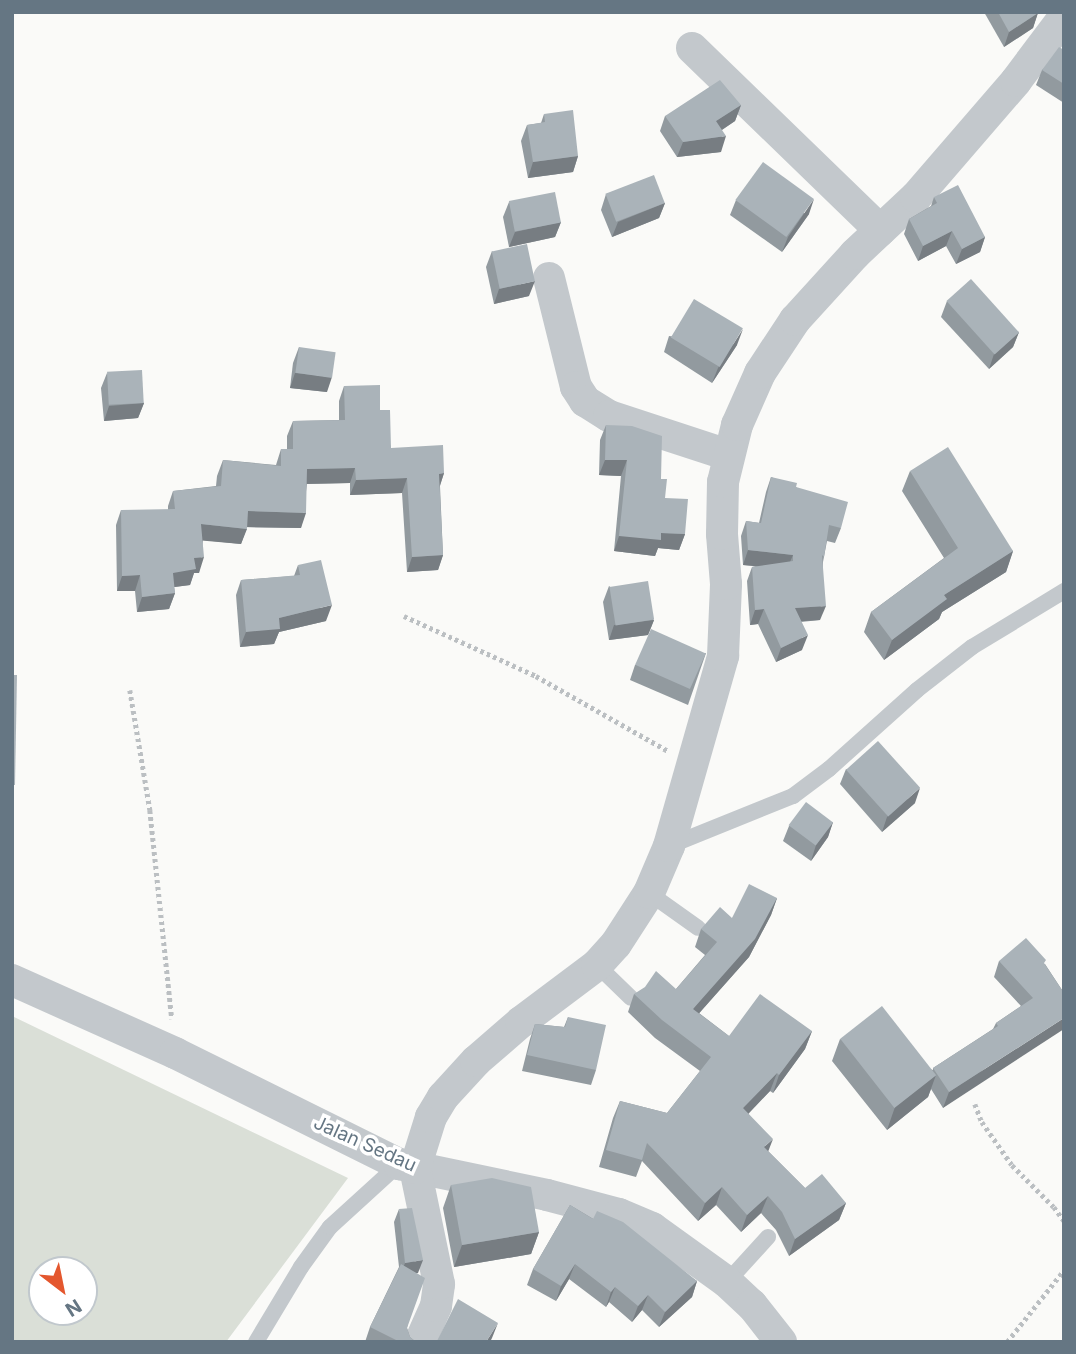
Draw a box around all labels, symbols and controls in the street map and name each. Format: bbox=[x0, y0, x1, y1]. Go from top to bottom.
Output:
street label: Jalan Sedau bbox=[310, 1111, 420, 1177]
north arrow bbox=[28, 1256, 98, 1326]
text: N bbox=[61, 1294, 86, 1321]

